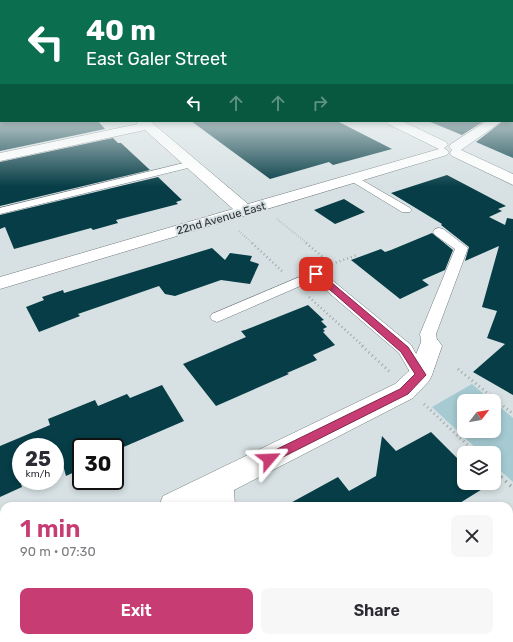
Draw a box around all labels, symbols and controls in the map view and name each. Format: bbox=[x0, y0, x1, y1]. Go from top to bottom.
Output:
text: 40 m bbox=[86, 14, 156, 47]
icon: left bbox=[20, 16, 72, 68]
text: East Galer Street bbox=[86, 48, 227, 70]
icon: left bbox=[183, 92, 205, 114]
icon: ahead bbox=[225, 92, 247, 114]
icon: ahead bbox=[267, 92, 289, 114]
icon: right bbox=[309, 92, 331, 114]
street label: 22nd Avenue East bbox=[175, 199, 268, 237]
pin bbox=[299, 257, 333, 291]
icon: arrive bbox=[305, 263, 327, 285]
north arrow bbox=[457, 394, 501, 438]
map controls bbox=[457, 394, 501, 490]
speed limit sign: 30 bbox=[72, 438, 124, 490]
position arrow bbox=[248, 438, 290, 480]
button: layers bbox=[457, 446, 501, 490]
text: 25 bbox=[25, 447, 51, 471]
text: km/h bbox=[26, 468, 50, 480]
text: 1 min bbox=[20, 515, 80, 543]
button: close bbox=[451, 515, 493, 557]
text: 90 m · 07:30 bbox=[20, 544, 96, 559]
button: Exit bbox=[20, 588, 253, 634]
button: Share bbox=[261, 588, 493, 634]

